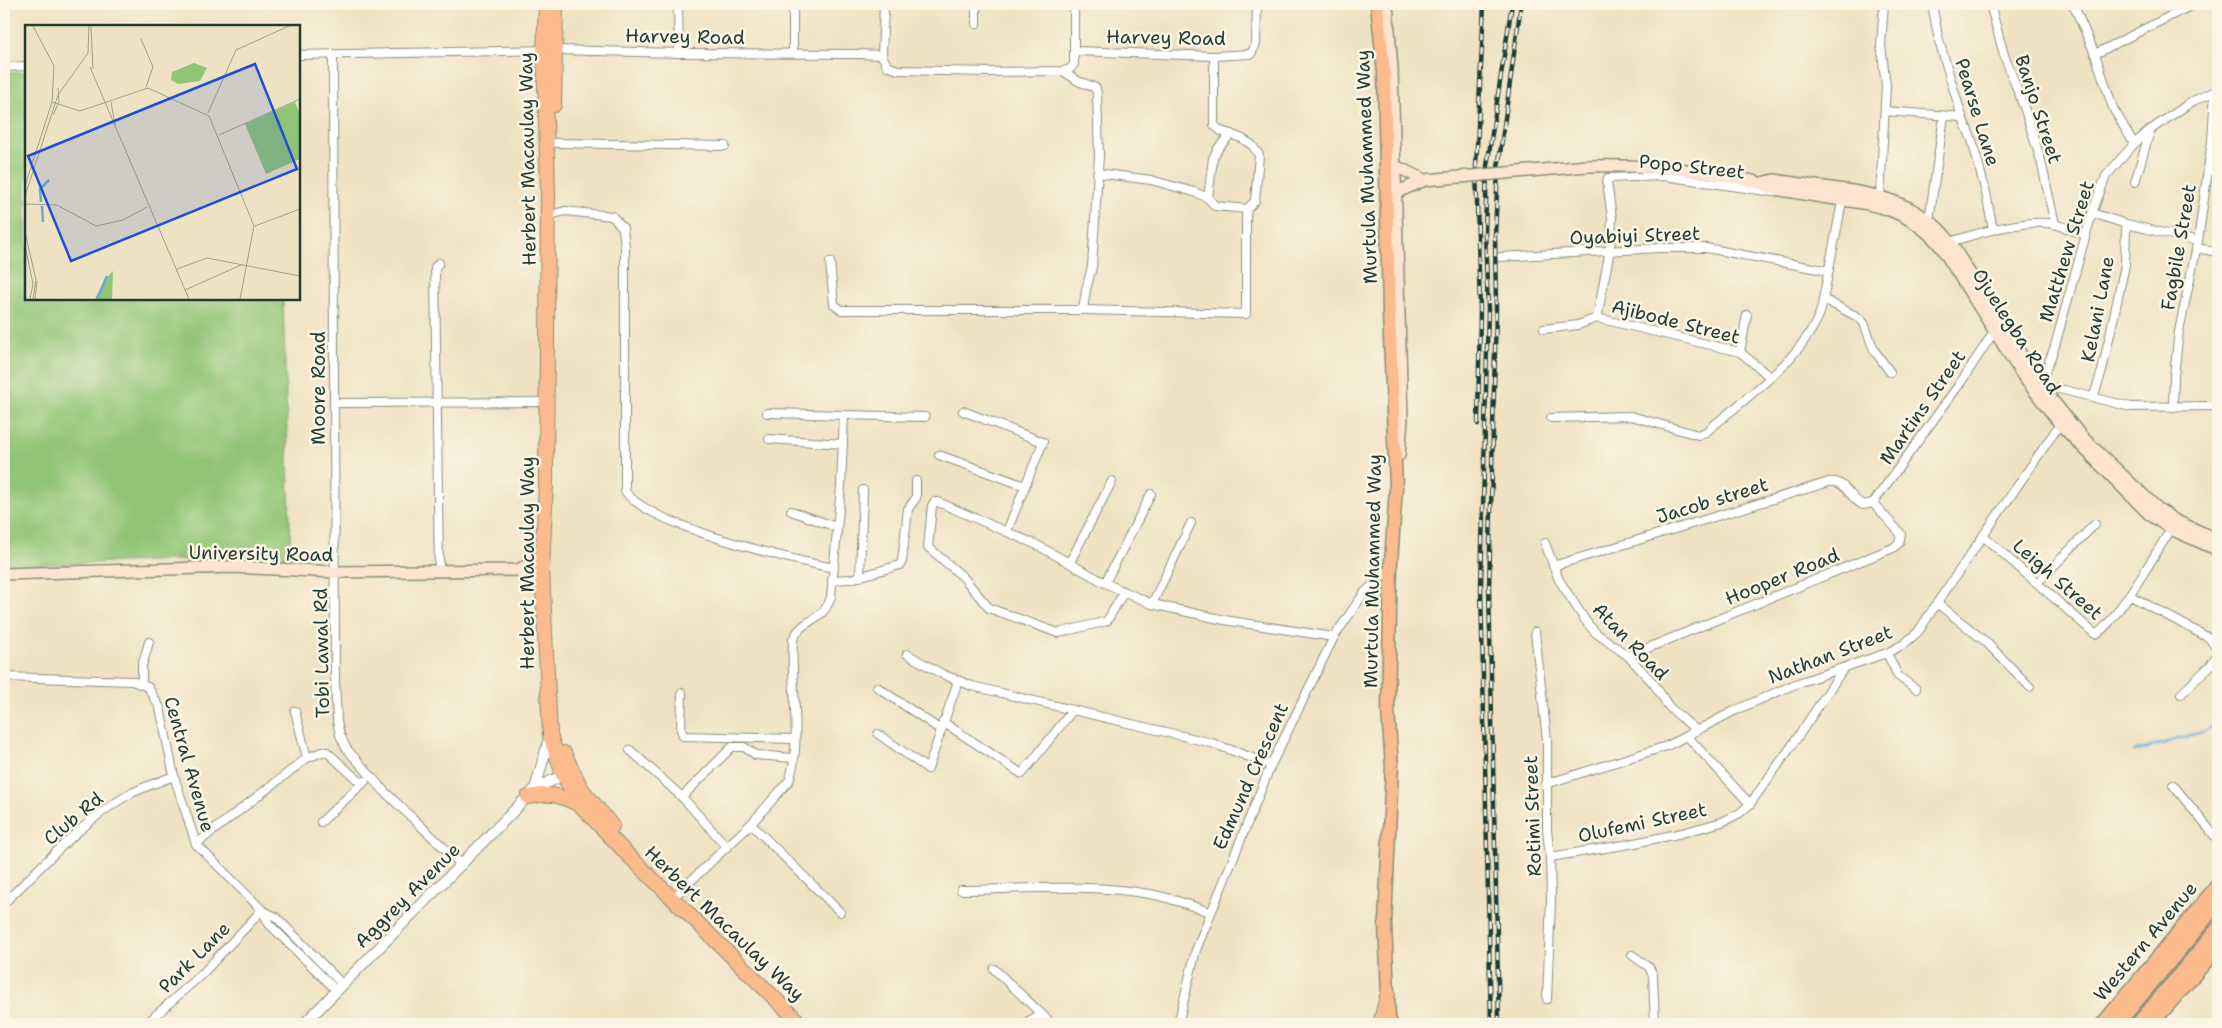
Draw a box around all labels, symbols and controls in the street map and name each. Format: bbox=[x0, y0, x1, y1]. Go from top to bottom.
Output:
street label: Harvey Road bbox=[625, 23, 745, 50]
street label: Harvey Road bbox=[1106, 24, 1226, 51]
inset map bbox=[25, 25, 300, 300]
street label: Murtula Muhammed Way bbox=[1350, 49, 1383, 284]
street label: Herbert Macaulay Way bbox=[513, 52, 542, 266]
street label: Banjo Street bbox=[2009, 52, 2068, 167]
street label: Pearse Lane bbox=[1949, 55, 2006, 169]
street label: Popo Street bbox=[1638, 149, 1746, 184]
street label: Matthew Street bbox=[2033, 177, 2100, 325]
street label: Fagbile Street bbox=[2155, 182, 2202, 312]
street label: Oyabiyi Street bbox=[1569, 221, 1701, 250]
street label: Kelani Lane bbox=[2075, 254, 2120, 364]
street label: Ojuelegba Road bbox=[1967, 264, 2067, 399]
street label: Ajibode Street bbox=[1609, 293, 1743, 350]
street label: Moore Road bbox=[306, 331, 331, 445]
street label: Martins Street bbox=[1874, 345, 1971, 470]
street label: Murtula Muhammed Way bbox=[1358, 454, 1387, 688]
street label: Herbert Macaulay Way bbox=[515, 456, 540, 670]
street label: Jacob street bbox=[1653, 472, 1771, 529]
street label: Leigh Street bbox=[2007, 533, 2108, 625]
street label: University Road bbox=[188, 540, 334, 567]
street label: Hooper Road bbox=[1721, 542, 1843, 611]
street label: Tobi Lawal Rd bbox=[308, 588, 335, 718]
street label: Atan Road bbox=[1587, 597, 1674, 686]
street label: Nathan Street bbox=[1764, 619, 1896, 690]
street label: Central Avenue bbox=[158, 693, 221, 835]
street label: Edmund Crescent bbox=[1207, 699, 1294, 854]
street label: Rotimi Street bbox=[1518, 755, 1547, 877]
street label: Club Rd bbox=[38, 786, 108, 851]
street label: Olufemi Street bbox=[1575, 797, 1709, 848]
street label: Aggrey Avenue bbox=[349, 837, 466, 954]
street label: Herbert Macaulay Way bbox=[639, 840, 810, 1007]
street label: Western Avenue bbox=[2088, 876, 2203, 1006]
street label: Park Lane bbox=[153, 916, 236, 999]

